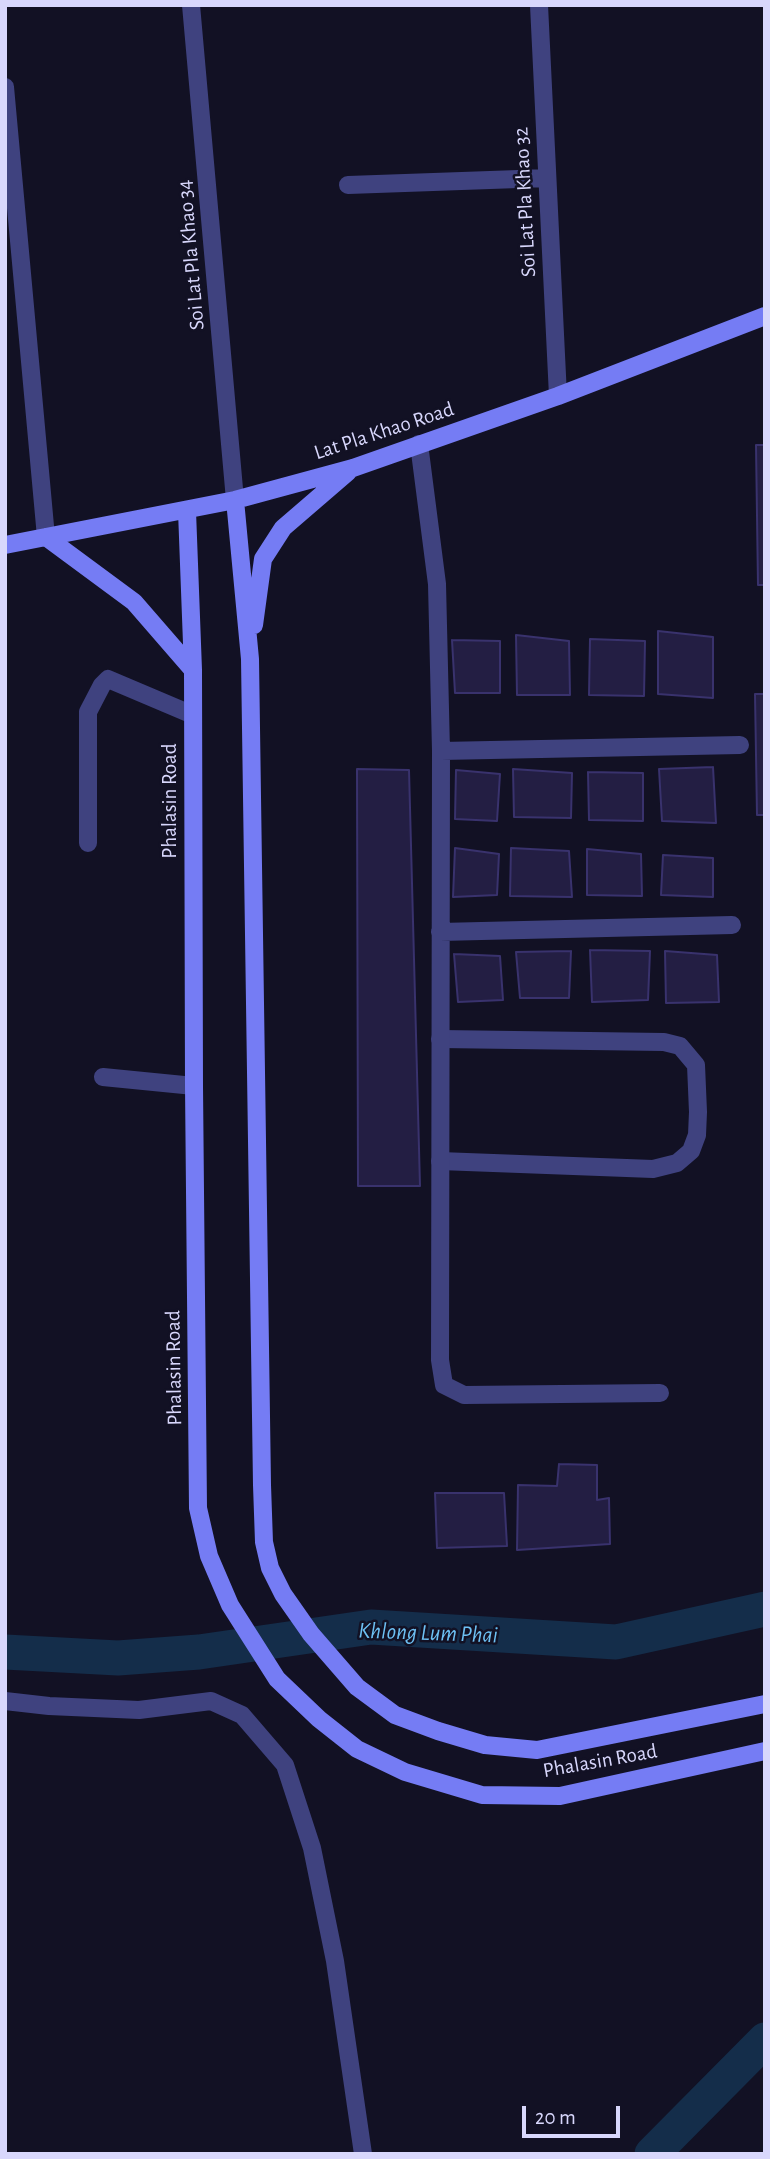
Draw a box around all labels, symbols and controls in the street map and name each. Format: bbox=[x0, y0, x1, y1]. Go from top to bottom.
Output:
street label: Soi Lat Pla Khao 32 bbox=[508, 126, 542, 278]
street label: Soi Lat Pla Khao 34 bbox=[172, 179, 210, 331]
street label: Lat Pla Khao Road bbox=[311, 397, 457, 465]
street label: Phalasin Road bbox=[157, 743, 183, 859]
street label: Phalasin Road bbox=[160, 1310, 188, 1426]
water label: Khlong Lum Phai bbox=[358, 1617, 498, 1649]
street label: Phalasin Road bbox=[541, 1739, 659, 1783]
scale bar bbox=[525, 2092, 623, 2136]
text: 20 m bbox=[535, 2107, 576, 2128]

